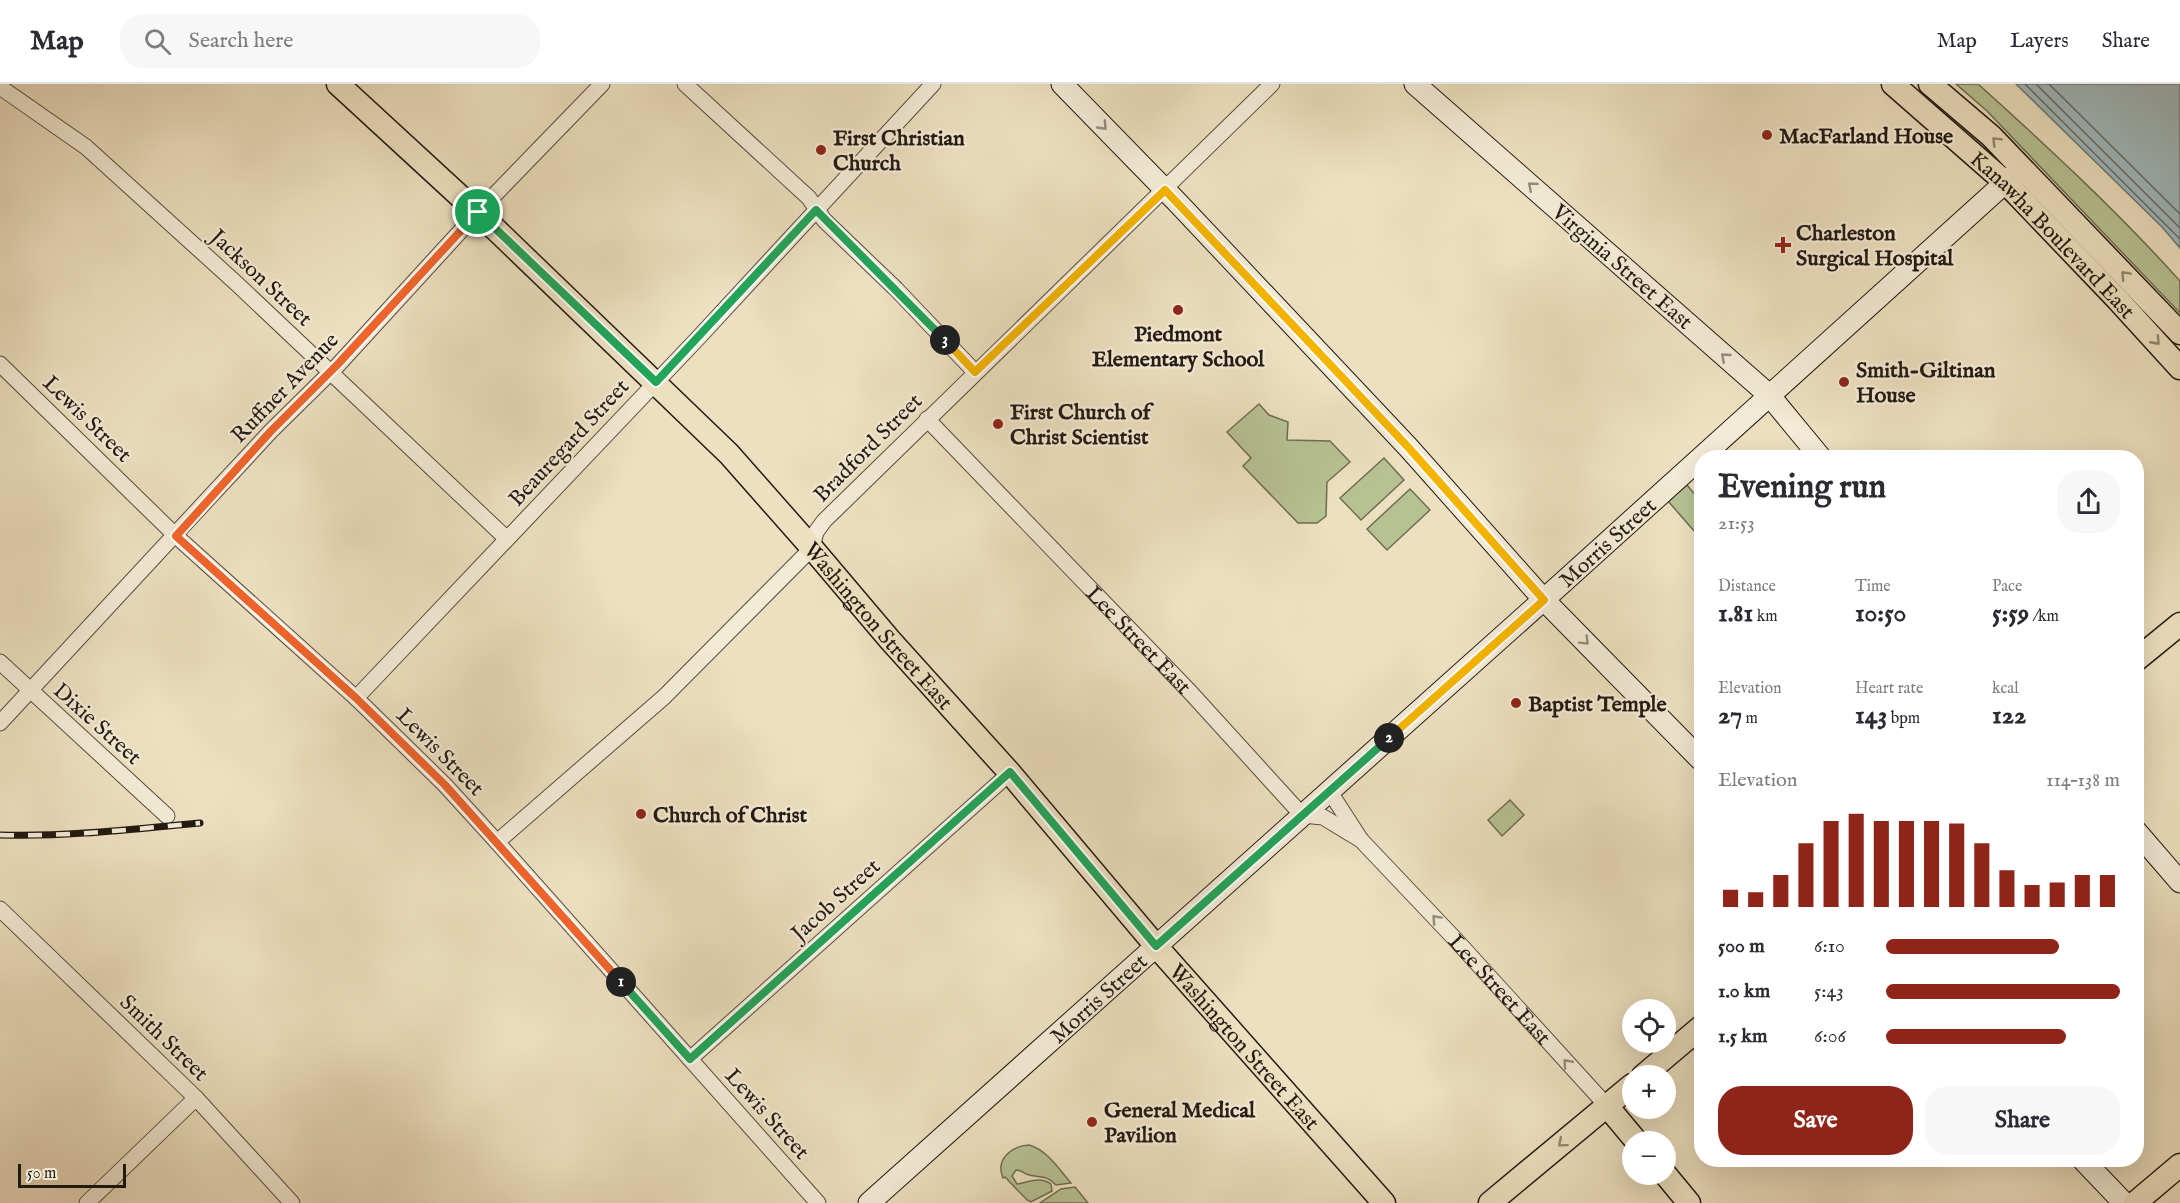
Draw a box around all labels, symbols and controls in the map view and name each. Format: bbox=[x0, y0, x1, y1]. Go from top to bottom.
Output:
search box bbox=[120, 14, 540, 68]
text: Map bbox=[30, 24, 84, 59]
icon: search bbox=[141, 25, 174, 58]
text: Search here bbox=[189, 27, 293, 55]
text: Map bbox=[1937, 28, 1977, 55]
text: Layers bbox=[2010, 28, 2069, 55]
text: Share bbox=[2102, 28, 2150, 55]
one-way arrow bbox=[1096, 119, 1107, 129]
place label: MacFarland House bbox=[1779, 123, 1953, 151]
place label: First Christian Church bbox=[833, 125, 965, 178]
marker: MacFarland House bbox=[1760, 128, 1774, 142]
one-way arrow bbox=[1992, 137, 2003, 148]
marker: First Christian Church bbox=[814, 143, 828, 157]
street label: Kanawha Boulevard East bbox=[1964, 146, 2141, 326]
one-way arrow bbox=[1528, 182, 1538, 193]
pin bbox=[452, 186, 503, 237]
icon: arrive bbox=[461, 195, 494, 228]
street label: Virginia Street East bbox=[1545, 198, 1698, 337]
place label: Charleston Surgical Hospital bbox=[1796, 220, 1954, 273]
street label: Jackson Street bbox=[201, 222, 318, 333]
marker: Charleston Surgical Hospital bbox=[1774, 236, 1792, 254]
one-way arrow bbox=[2122, 272, 2133, 283]
marker: Piedmont Elementary School bbox=[1171, 303, 1185, 317]
place label: Piedmont Elementary School bbox=[1092, 321, 1265, 374]
pin: 3 bbox=[930, 325, 960, 355]
street label: Ruffner Avenue bbox=[226, 327, 345, 450]
text: 3 bbox=[942, 330, 948, 350]
one-way arrow bbox=[2149, 335, 2160, 345]
one-way arrow bbox=[1721, 353, 1732, 364]
place label: Smith-Giltinan House bbox=[1856, 357, 1996, 410]
street label: Lewis Street bbox=[36, 370, 137, 469]
street label: Beauregard Street bbox=[503, 373, 636, 513]
marker: Smith-Giltinan House bbox=[1837, 375, 1851, 389]
street label: Bradford Street bbox=[808, 388, 929, 509]
place label: First Church of Christ Scientist bbox=[1010, 399, 1155, 452]
marker: First Church of Christ Scientist bbox=[991, 417, 1005, 431]
text: Evening run bbox=[1718, 467, 1886, 509]
button: share bbox=[2057, 470, 2120, 533]
street label: Morris Street bbox=[1554, 492, 1663, 595]
text: 21:53 bbox=[1718, 511, 1755, 536]
street label: Washington Street East bbox=[797, 537, 958, 717]
text: Distance bbox=[1718, 577, 1776, 597]
text: Time bbox=[1855, 577, 1891, 597]
text: Pace bbox=[1992, 577, 2022, 597]
street label: Lee Street East bbox=[1079, 580, 1197, 701]
text: 1.81 bbox=[1718, 597, 1753, 630]
text: 10:50 bbox=[1855, 597, 1906, 630]
text: 5:59 bbox=[1992, 597, 2029, 630]
text: km bbox=[1753, 607, 1778, 627]
text: /km bbox=[2029, 607, 2059, 627]
one-way arrow bbox=[1577, 634, 1588, 645]
street label: Dixie Street bbox=[47, 677, 147, 772]
text: Elevation bbox=[1718, 679, 1781, 699]
text: Heart rate bbox=[1855, 679, 1923, 699]
text: kcal bbox=[1992, 679, 2019, 699]
place label: Baptist Temple bbox=[1528, 691, 1667, 719]
marker: Baptist Temple bbox=[1509, 696, 1523, 710]
text: 27 bbox=[1718, 699, 1742, 732]
text: 143 bbox=[1855, 699, 1887, 732]
text: 122 bbox=[1992, 699, 2026, 732]
street label: Lewis Street bbox=[390, 702, 490, 803]
text: m bbox=[1742, 709, 1758, 729]
text: bpm bbox=[1887, 709, 1920, 729]
pin: 2 bbox=[1374, 723, 1404, 753]
text: 2 bbox=[1385, 728, 1393, 748]
text: Elevation bbox=[1718, 768, 1797, 793]
text: 114–138 m bbox=[2046, 768, 2120, 793]
place label: Church of Christ bbox=[653, 802, 807, 830]
marker: Church of Christ bbox=[634, 807, 648, 821]
street label: Jacob Street bbox=[784, 853, 887, 950]
one-way arrow bbox=[1432, 916, 1443, 926]
street label: Lee Street East bbox=[1441, 929, 1557, 1052]
text: 500 m bbox=[1718, 934, 1765, 959]
text: 6:10 bbox=[1814, 934, 1845, 959]
street label: Morris Street bbox=[1045, 948, 1154, 1051]
street label: Washington Street East bbox=[1162, 958, 1325, 1137]
pin: 1 bbox=[606, 967, 636, 997]
text: 1 bbox=[618, 972, 624, 992]
text: 1.0 km bbox=[1718, 979, 1770, 1004]
text: 5:43 bbox=[1814, 979, 1844, 1004]
street label: Smith Street bbox=[113, 989, 214, 1088]
map controls bbox=[1622, 999, 1676, 1185]
button: locate bbox=[1622, 999, 1676, 1053]
text: 1.5 km bbox=[1718, 1024, 1768, 1049]
text: 6:06 bbox=[1814, 1024, 1846, 1049]
one-way arrow bbox=[1563, 1060, 1574, 1070]
street label: Lewis Street bbox=[718, 1063, 815, 1166]
button: + bbox=[1622, 1065, 1676, 1119]
button: Save bbox=[1718, 1086, 1913, 1155]
button: Share bbox=[1925, 1086, 2120, 1155]
place label: General Medical Pavilion bbox=[1104, 1097, 1256, 1150]
marker: General Medical Pavilion bbox=[1085, 1115, 1099, 1129]
button: − bbox=[1622, 1131, 1676, 1185]
one-way arrow bbox=[1558, 1136, 1569, 1147]
scale bar bbox=[18, 1161, 126, 1188]
text: 50 m bbox=[27, 1164, 56, 1184]

